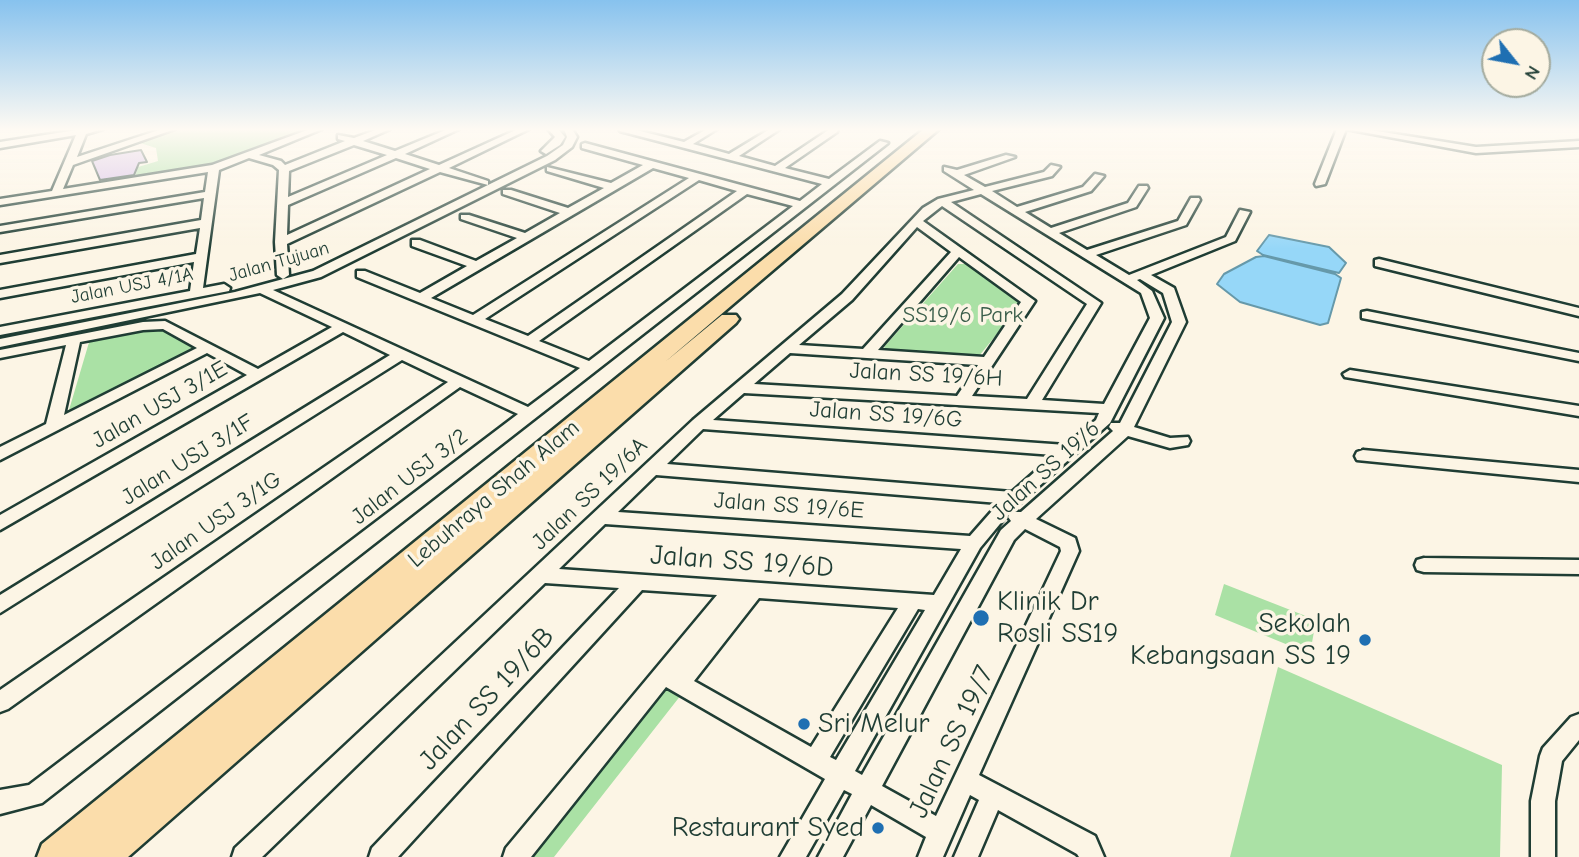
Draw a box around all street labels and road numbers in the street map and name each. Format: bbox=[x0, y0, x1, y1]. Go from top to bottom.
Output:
street label: Jalan Tujuan bbox=[226, 237, 332, 287]
street label: Jalan USJ 4/1A bbox=[69, 263, 195, 309]
street label: Jalan USJ 3/1E bbox=[88, 355, 232, 455]
street label: Jalan SS 19/6H bbox=[849, 357, 1003, 393]
street label: Jalan SS 19/6G bbox=[809, 396, 963, 434]
street label: Jalan USJ 3/1F bbox=[117, 408, 259, 512]
street label: Lebuhraya Shah Alam bbox=[403, 414, 585, 574]
street label: Jalan SS 19/6 bbox=[986, 415, 1106, 527]
street label: Jalan USJ 3/2 bbox=[346, 423, 474, 531]
street label: Jalan SS 19/6A bbox=[526, 432, 654, 556]
street label: Jalan USJ 3/1G bbox=[145, 466, 287, 576]
street label: Jalan SS 19/6E bbox=[713, 487, 865, 525]
street label: Jalan SS 19/6D bbox=[649, 539, 835, 585]
street label: Jalan SS 19/6B bbox=[412, 620, 562, 778]
street label: Jalan SS 19/7 bbox=[902, 660, 1002, 824]

